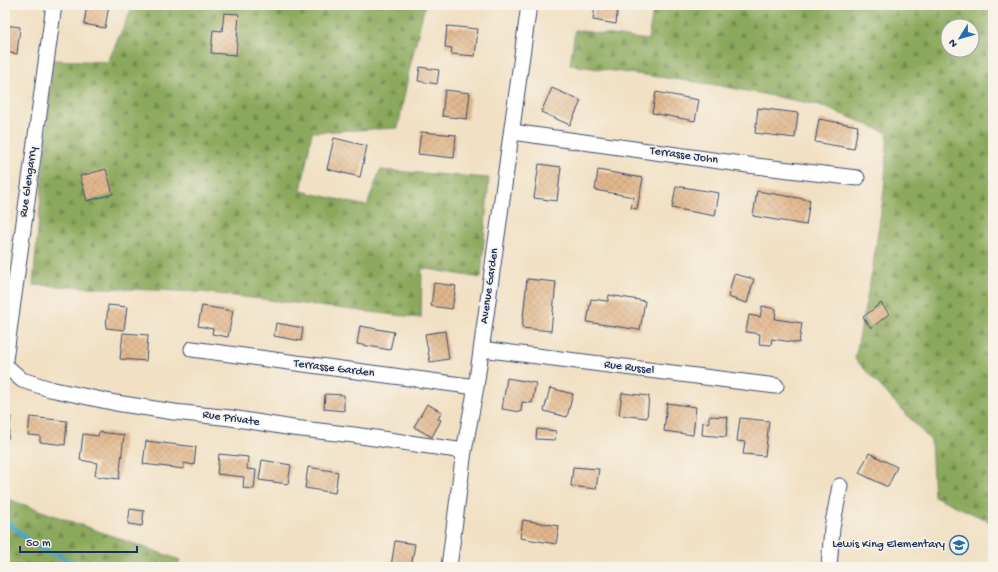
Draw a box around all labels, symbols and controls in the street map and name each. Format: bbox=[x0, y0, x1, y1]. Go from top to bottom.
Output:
north arrow bbox=[940, 18, 980, 58]
text: N bbox=[947, 36, 961, 49]
street label: Terrasse John bbox=[648, 144, 719, 168]
street label: Rue Glengarry bbox=[17, 146, 41, 218]
street label: Avenue Garden bbox=[478, 247, 502, 325]
street label: Terrasse Garden bbox=[292, 357, 375, 381]
street label: Rue Russel bbox=[603, 358, 655, 378]
street label: Rue Private bbox=[202, 408, 261, 430]
scale bar bbox=[20, 528, 137, 554]
school or university icon: Lewis King Elementary bbox=[948, 534, 970, 556]
text: 50 m bbox=[26, 537, 51, 551]
place label: Lewis King Elementary bbox=[832, 538, 945, 552]

